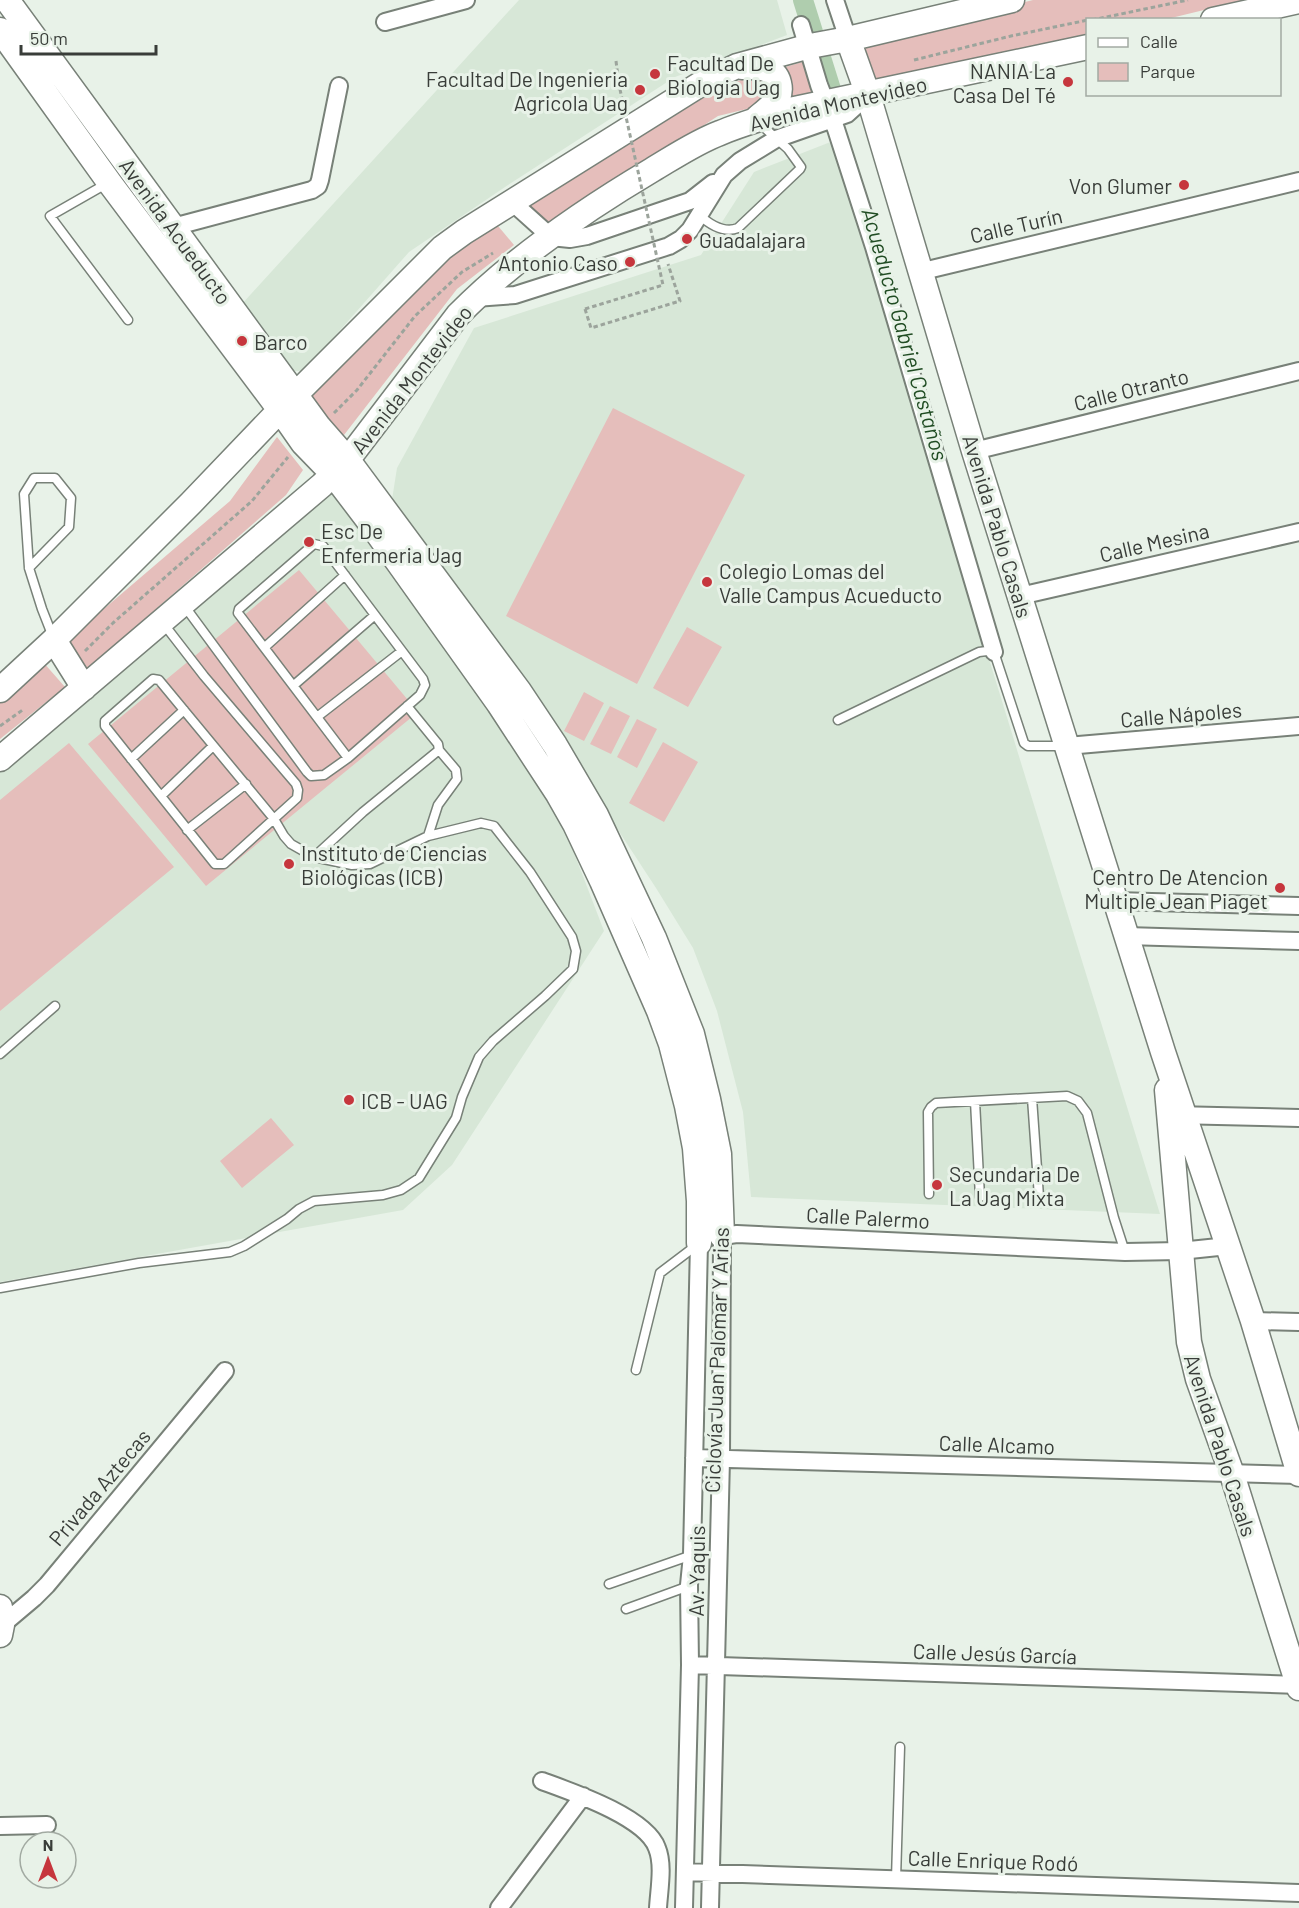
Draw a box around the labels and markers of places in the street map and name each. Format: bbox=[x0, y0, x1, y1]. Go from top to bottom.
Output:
place label: Facultad De Biologia Uag bbox=[667, 50, 780, 99]
place label: NANIA La Casa Del Té bbox=[953, 58, 1056, 107]
place label: Facultad De Ingenieria Agricola Uag bbox=[426, 66, 628, 115]
marker: Facultad De Biologia Uag bbox=[648, 67, 662, 81]
marker: NANIA La Casa Del Té bbox=[1061, 75, 1075, 89]
marker: Facultad De Ingenieria Agricola Uag bbox=[633, 83, 647, 97]
place label: Von Glumer bbox=[1069, 173, 1172, 198]
marker: Von Glumer bbox=[1177, 178, 1191, 192]
place label: Guadalajara bbox=[699, 227, 806, 252]
marker: Guadalajara bbox=[680, 232, 694, 246]
place label: Antonio Caso bbox=[498, 250, 618, 275]
marker: Antonio Caso bbox=[623, 255, 637, 269]
place label: Barco bbox=[254, 329, 308, 354]
marker: Barco bbox=[235, 334, 249, 348]
place label: Esc De Enfermeria Uag bbox=[321, 518, 462, 567]
marker: Esc De Enfermeria Uag bbox=[302, 535, 316, 549]
place label: Colegio Lomas del Valle Campus Acueducto bbox=[719, 558, 942, 607]
marker: Colegio Lomas del Valle Campus Acueducto bbox=[700, 575, 714, 589]
place label: Instituto de Ciencias Biológicas (ICB) bbox=[301, 840, 487, 889]
marker: Instituto de Ciencias Biológicas (ICB) bbox=[282, 857, 296, 871]
place label: Centro De Atencion Multiple Jean Piaget bbox=[1084, 864, 1268, 913]
marker: Centro De Atencion Multiple Jean Piaget bbox=[1273, 881, 1287, 895]
place label: ICB - UAG bbox=[361, 1088, 448, 1113]
marker: ICB - UAG bbox=[342, 1093, 356, 1107]
place label: Secundaria De La Uag Mixta bbox=[949, 1161, 1080, 1210]
marker: Secundaria De La Uag Mixta bbox=[930, 1178, 944, 1192]

